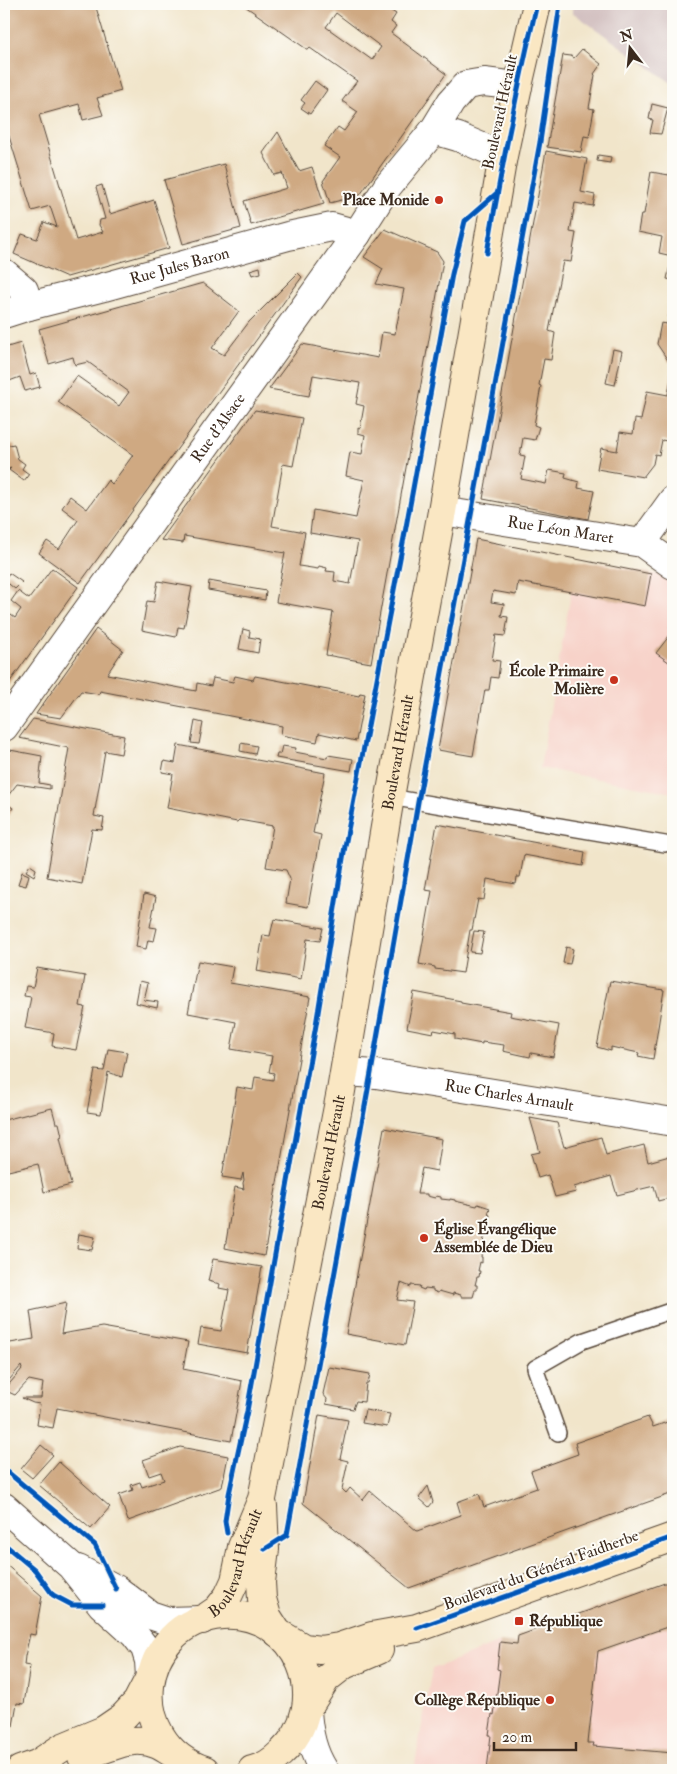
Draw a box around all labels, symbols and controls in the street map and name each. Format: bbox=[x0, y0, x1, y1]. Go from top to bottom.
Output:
north arrow bbox=[604, 22, 654, 72]
text: N bbox=[617, 26, 635, 46]
street label: Boulevard Hérault bbox=[478, 53, 522, 171]
place label: Place Monide bbox=[343, 190, 429, 210]
marker: Place Monide bbox=[433, 194, 445, 206]
street label: Rue Jules Baron bbox=[127, 243, 232, 289]
street label: Rue d’Alsace bbox=[187, 389, 250, 466]
street label: Rue Léon Maret bbox=[506, 512, 615, 548]
place label: École Primaire Molière bbox=[509, 660, 604, 699]
marker: École Primaire Molière bbox=[608, 674, 620, 686]
street label: Boulevard Hérault bbox=[378, 693, 418, 812]
street label: Rue Charles Arnault bbox=[443, 1075, 575, 1116]
street label: Boulevard Hérault bbox=[308, 1093, 350, 1212]
place label: Église Évangélique Assemblée de Dieu bbox=[433, 1218, 557, 1257]
marker: Église Évangélique Assemblée de Dieu bbox=[418, 1232, 430, 1244]
street label: Boulevard Hérault bbox=[205, 1506, 267, 1622]
street label: Boulevard du Général Faidherbe bbox=[441, 1525, 642, 1615]
place label: République bbox=[529, 1611, 603, 1632]
marker: République bbox=[513, 1615, 525, 1627]
place label: Collège République bbox=[414, 1690, 540, 1711]
marker: Collège République bbox=[544, 1694, 556, 1706]
scale bar bbox=[494, 1719, 577, 1751]
text: 20 m bbox=[502, 1728, 532, 1747]

